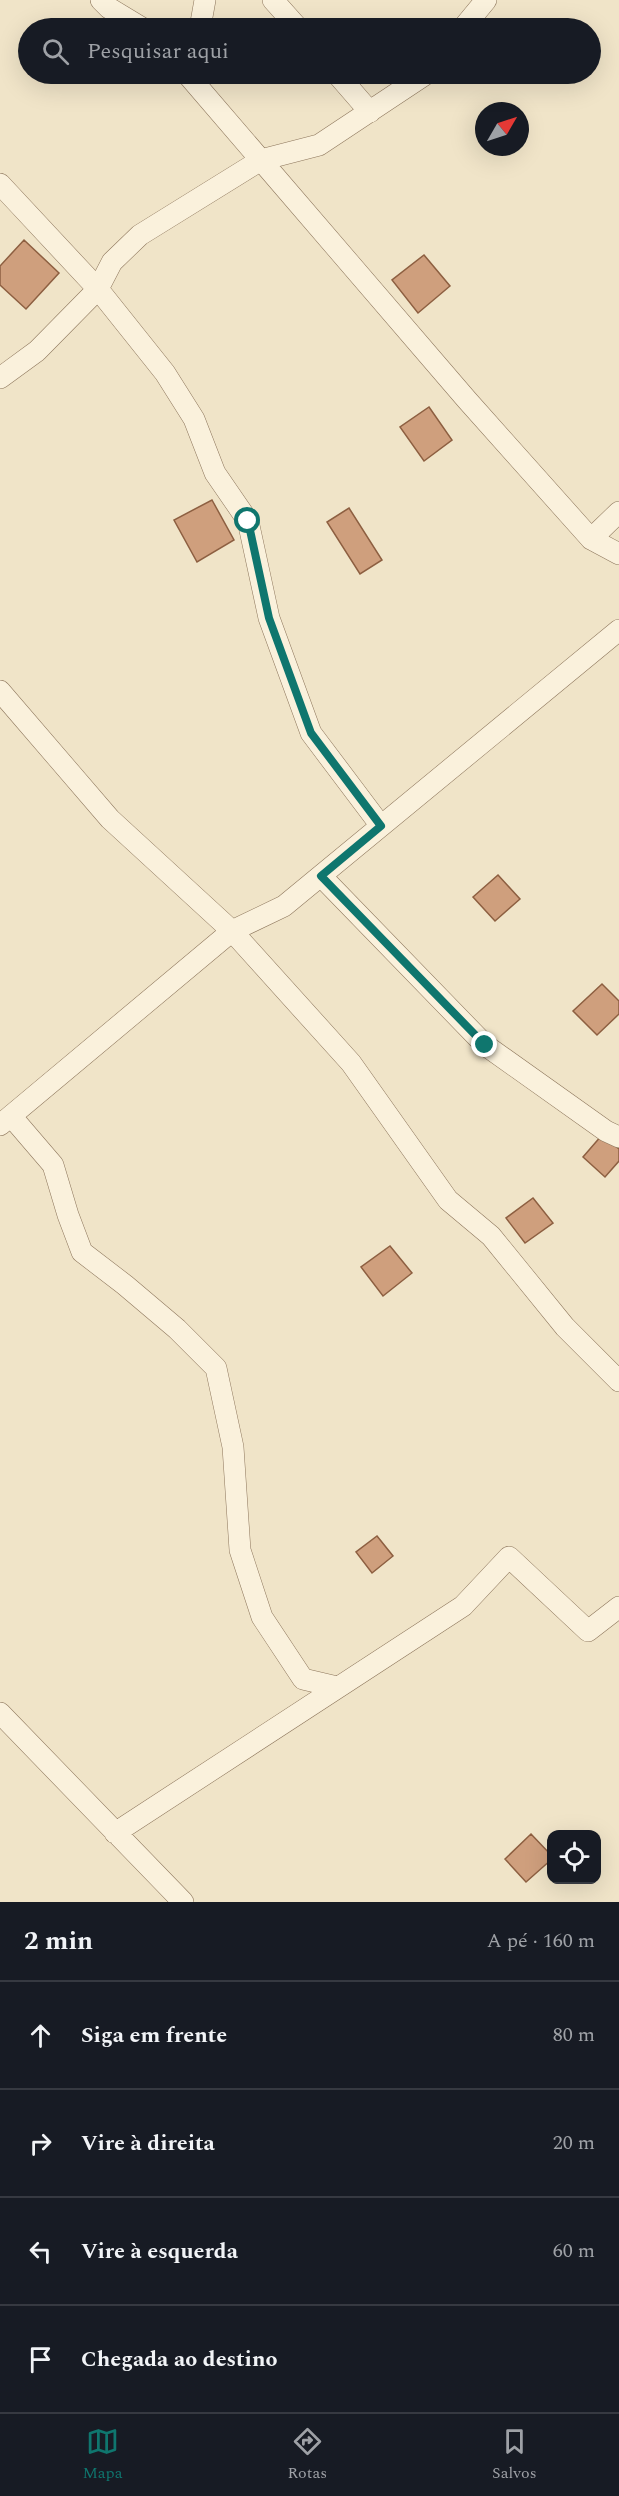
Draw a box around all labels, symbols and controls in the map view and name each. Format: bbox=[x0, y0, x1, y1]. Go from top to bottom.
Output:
search box bbox=[18, 18, 601, 84]
icon: search bbox=[39, 35, 72, 68]
text: Pesquisar aqui bbox=[87, 35, 229, 68]
north arrow bbox=[475, 102, 529, 156]
route start bbox=[234, 507, 260, 533]
route end bbox=[471, 1031, 497, 1057]
map controls bbox=[547, 1830, 601, 1884]
button: locate bbox=[547, 1830, 601, 1884]
text: 2 min bbox=[24, 1921, 93, 1961]
text: A pé · 160 m bbox=[487, 1926, 595, 1956]
icon: ahead bbox=[24, 2019, 57, 2052]
text: Siga em frente bbox=[81, 2019, 227, 2052]
text: 80 m bbox=[553, 2020, 595, 2050]
icon: right bbox=[24, 2127, 57, 2160]
text: Vire à direita bbox=[81, 2127, 215, 2160]
text: 20 m bbox=[553, 2128, 595, 2158]
icon: left bbox=[24, 2235, 57, 2268]
text: Vire à esquerda bbox=[81, 2235, 238, 2268]
text: 60 m bbox=[553, 2236, 595, 2266]
icon: arrive bbox=[24, 2343, 57, 2376]
text: Chegada ao destino bbox=[81, 2343, 278, 2376]
tab: Mapa bbox=[82, 2425, 123, 2485]
tab: Rotas bbox=[288, 2425, 327, 2485]
tab: Salvos bbox=[492, 2425, 537, 2485]

